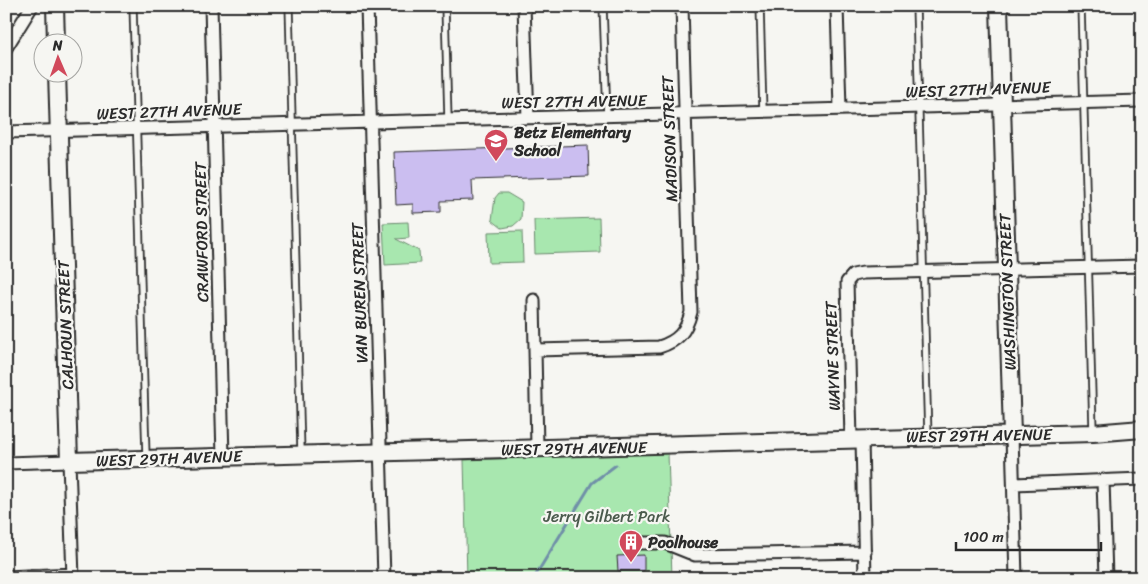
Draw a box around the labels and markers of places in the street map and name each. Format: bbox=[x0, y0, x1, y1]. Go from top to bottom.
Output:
place label: Betz Elementary School bbox=[513, 118, 631, 165]
school or university icon: Betz Elementary School bbox=[483, 128, 509, 162]
place label: Poolhouse bbox=[648, 528, 719, 557]
building icon: Poolhouse bbox=[618, 529, 644, 563]

